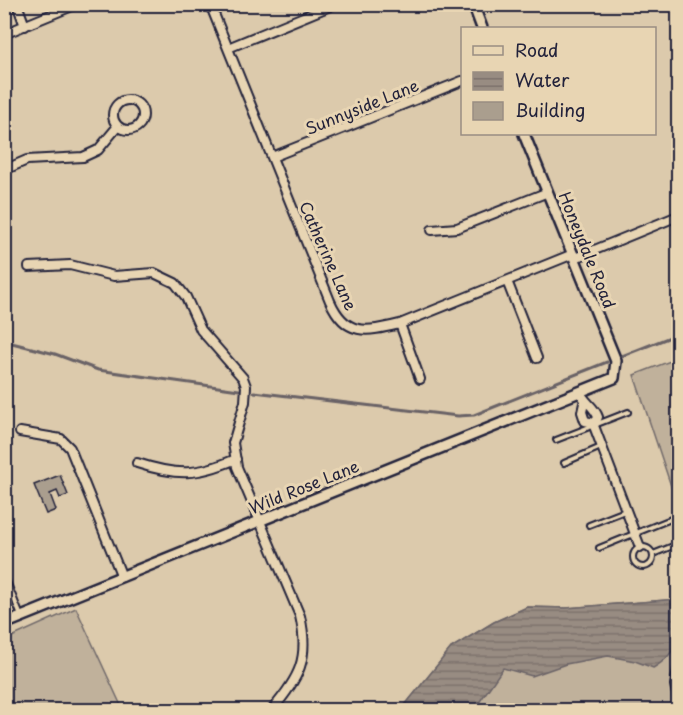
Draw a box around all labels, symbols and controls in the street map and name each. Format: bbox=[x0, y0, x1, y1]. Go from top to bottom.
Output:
legend bbox=[461, 27, 656, 135]
text: Road bbox=[515, 36, 559, 63]
text: Water bbox=[515, 66, 570, 93]
street label: Sunnyside Lane bbox=[301, 72, 422, 140]
text: Building bbox=[515, 96, 585, 123]
street label: Honeydale Road bbox=[554, 188, 622, 312]
street label: Catherine Lane bbox=[294, 197, 364, 314]
street label: Wild Rose Lane bbox=[245, 453, 362, 519]

